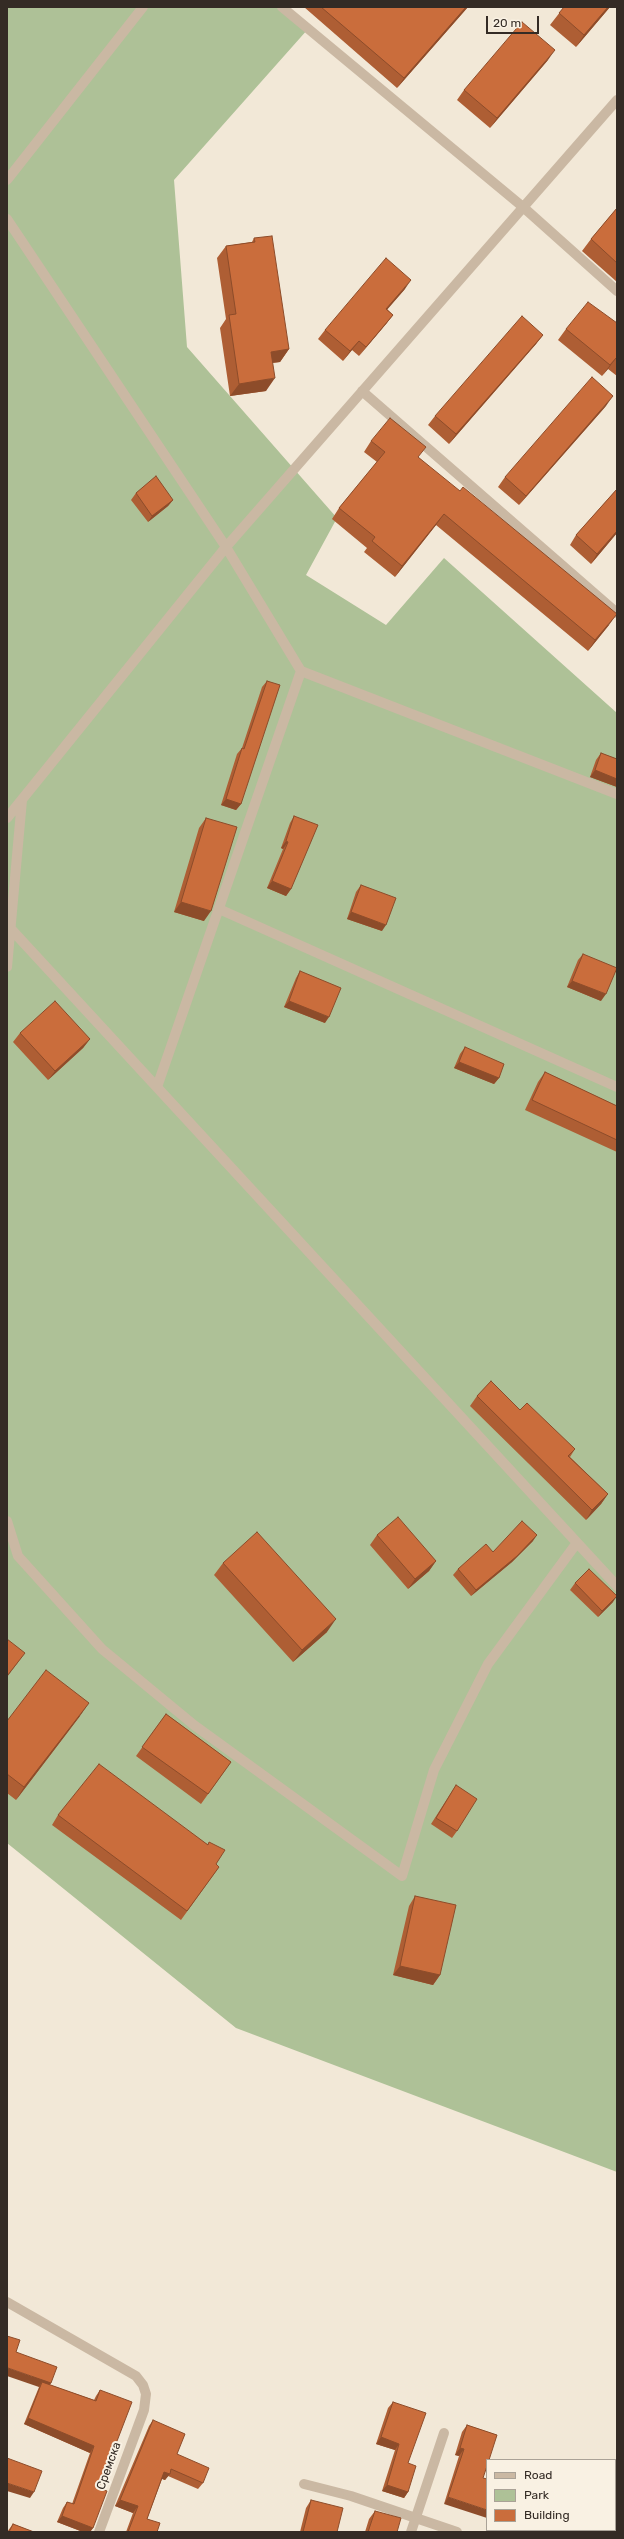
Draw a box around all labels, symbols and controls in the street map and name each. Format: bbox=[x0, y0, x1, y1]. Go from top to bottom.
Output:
scale bar bbox=[488, 8, 541, 34]
text: 20 m bbox=[493, 16, 521, 30]
street label: Сремска bbox=[94, 2440, 124, 2492]
legend bbox=[486, 2459, 616, 2531]
text: Road bbox=[524, 2468, 552, 2482]
text: Park bbox=[524, 2488, 549, 2502]
text: Building bbox=[524, 2508, 570, 2522]

